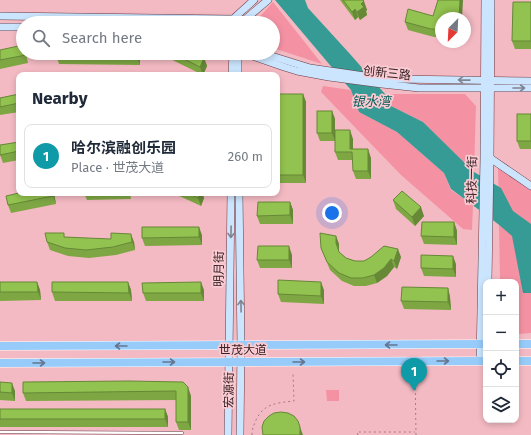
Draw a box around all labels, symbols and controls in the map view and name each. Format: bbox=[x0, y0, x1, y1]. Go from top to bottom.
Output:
north arrow bbox=[435, 12, 471, 48]
search box bbox=[16, 16, 280, 60]
icon: search bbox=[30, 27, 52, 49]
text: Search here bbox=[62, 29, 142, 47]
street label: 创新三路 bbox=[362, 64, 412, 82]
one-way arrow bbox=[458, 76, 471, 84]
one-way arrow bbox=[512, 84, 525, 92]
text: Nearby bbox=[32, 88, 87, 109]
water label: 银水湾 bbox=[351, 94, 392, 109]
text: 哈尔滨融创乐园 bbox=[71, 139, 176, 157]
text: 1 bbox=[43, 149, 49, 164]
text: 260 m bbox=[228, 149, 263, 164]
street label: 科技一街 bbox=[465, 156, 479, 204]
text: Place · 世茂大道 bbox=[71, 160, 164, 175]
your location bbox=[322, 203, 342, 223]
one-way arrow bbox=[227, 225, 235, 238]
street label: 明月街 bbox=[212, 251, 226, 287]
map controls bbox=[483, 279, 519, 423]
button: + bbox=[483, 279, 519, 315]
one-way arrow bbox=[237, 300, 245, 313]
button: − bbox=[483, 315, 519, 351]
one-way arrow bbox=[385, 341, 398, 349]
one-way arrow bbox=[115, 342, 128, 350]
street label: 世茂大道 bbox=[219, 343, 267, 357]
button: locate bbox=[483, 351, 519, 387]
one-way arrow bbox=[436, 357, 449, 365]
one-way arrow bbox=[162, 358, 175, 366]
one-way arrow bbox=[292, 358, 305, 366]
pin: 1 bbox=[401, 358, 427, 391]
one-way arrow bbox=[32, 359, 45, 367]
street label: 宏源街 bbox=[222, 372, 236, 408]
button: layers bbox=[483, 387, 519, 423]

